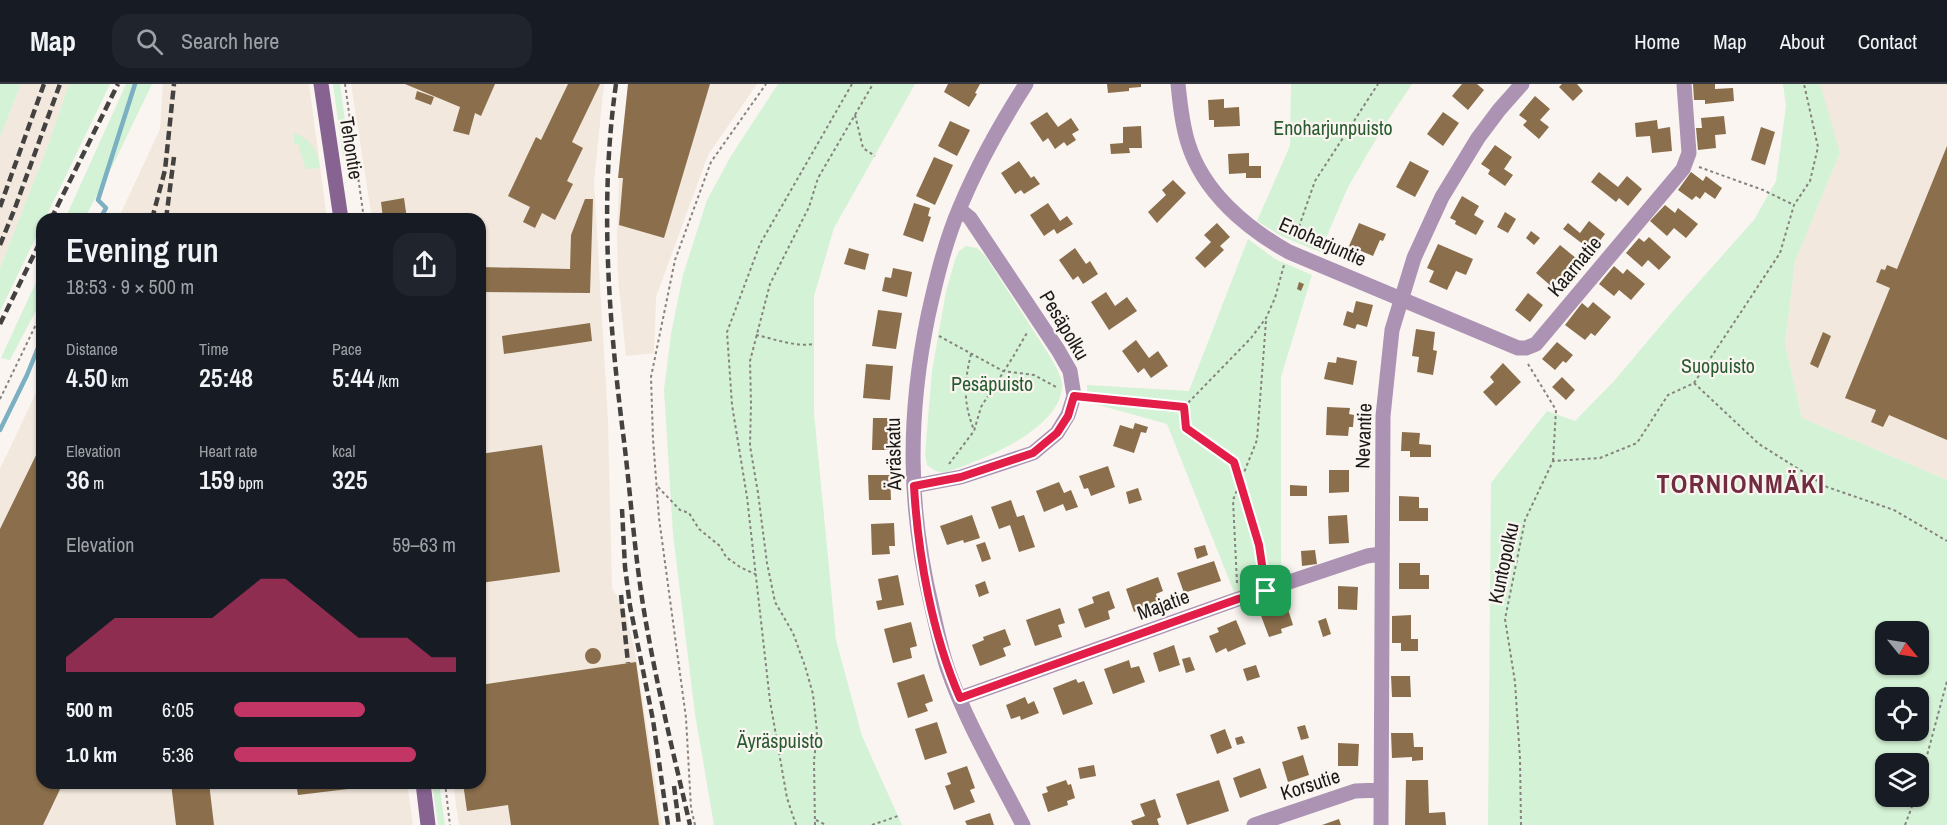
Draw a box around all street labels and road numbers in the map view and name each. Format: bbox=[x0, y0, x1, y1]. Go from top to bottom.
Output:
street label: Tehontie bbox=[334, 115, 370, 181]
street label: Enoharjuntie bbox=[1275, 210, 1371, 272]
street label: Kaarnatie bbox=[1541, 230, 1607, 302]
street label: Pesäpolku bbox=[1034, 285, 1096, 365]
street label: Nevantie bbox=[1348, 403, 1378, 469]
street label: Äyräskatu bbox=[879, 417, 907, 492]
street label: Kuntopolku bbox=[1481, 520, 1525, 606]
street label: Majatie bbox=[1133, 582, 1193, 626]
street label: Korsutie bbox=[1277, 762, 1343, 806]

